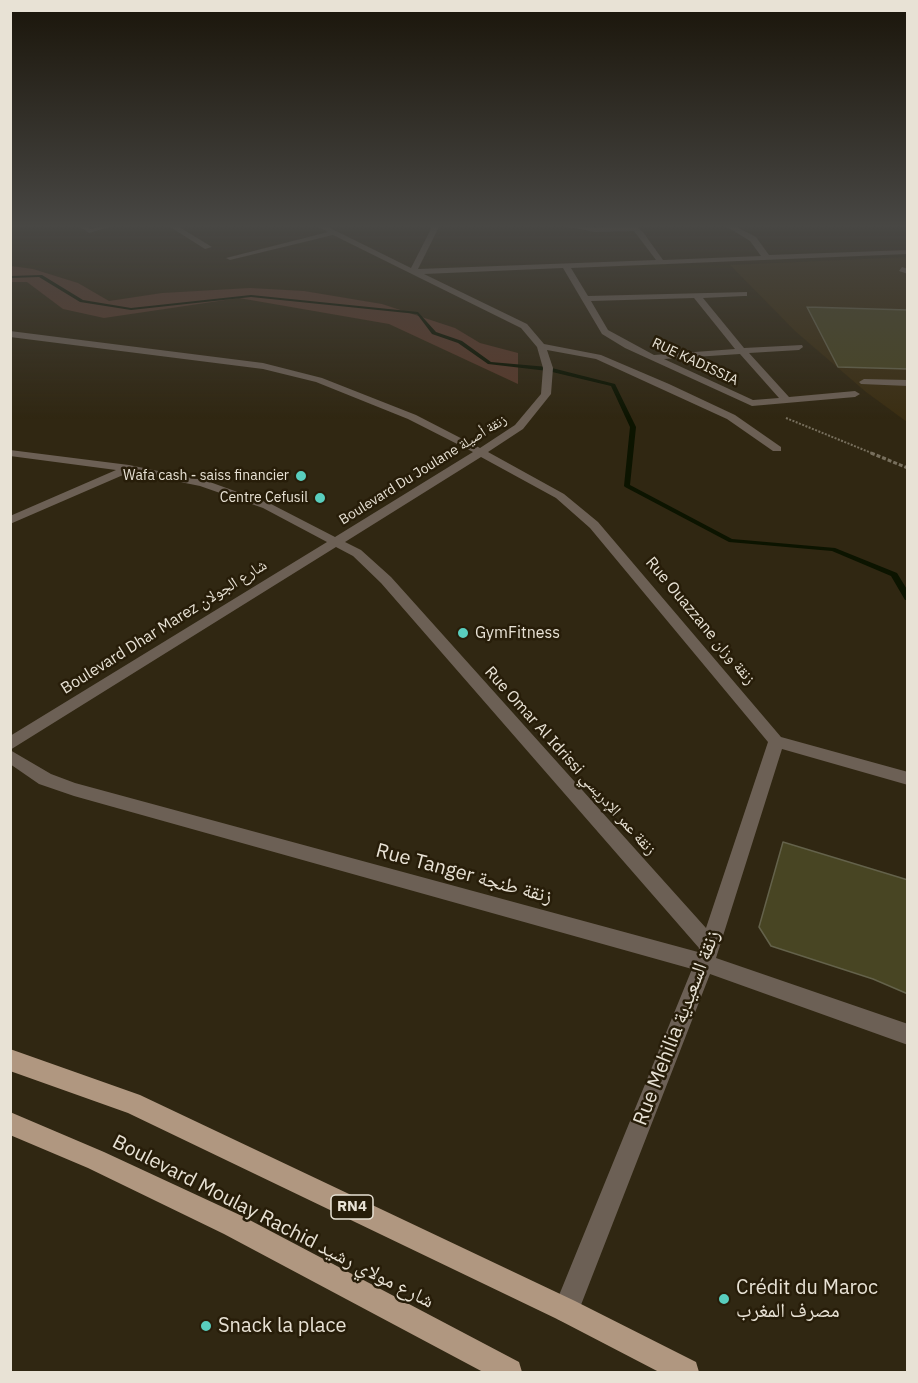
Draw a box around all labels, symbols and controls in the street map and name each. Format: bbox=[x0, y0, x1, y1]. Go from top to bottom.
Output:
street label: RUE KADISSIA bbox=[649, 335, 741, 389]
street label: Boulevard Du Joulane زنقة أصيلة bbox=[336, 411, 510, 529]
place label: Wafa cash - saiss financier bbox=[123, 468, 289, 484]
marker: Wafa cash - saiss financier bbox=[294, 469, 308, 483]
place label: Centre Cefusil bbox=[220, 490, 308, 506]
marker: Centre Cefusil bbox=[313, 491, 327, 505]
street label: Rue Ouazzane زنقة وزان bbox=[641, 553, 759, 689]
street label: Boulevard Dhar Marez شارع الجولان bbox=[58, 556, 270, 698]
place label: GymFitness bbox=[475, 623, 560, 643]
marker: GymFitness bbox=[456, 626, 470, 640]
street label: Rue Omar Al Idrissi زنقة عمر الإدريسي bbox=[480, 663, 660, 859]
street label: Rue Tanger زنقة طنجة bbox=[373, 839, 555, 909]
street label: Rue Mehilia زنقة السعيدية bbox=[629, 927, 725, 1129]
street label: Boulevard Moulay Rachid شارع مولاي رشيد bbox=[108, 1130, 438, 1314]
road number: RN4 bbox=[331, 1195, 373, 1219]
place label: Crédit du Maroc مصرف المغرب bbox=[736, 1276, 878, 1323]
marker: Crédit du Maroc مصرف المغرب bbox=[717, 1292, 731, 1306]
place label: Snack la place bbox=[218, 1314, 346, 1338]
marker: Snack la place bbox=[199, 1319, 213, 1333]

